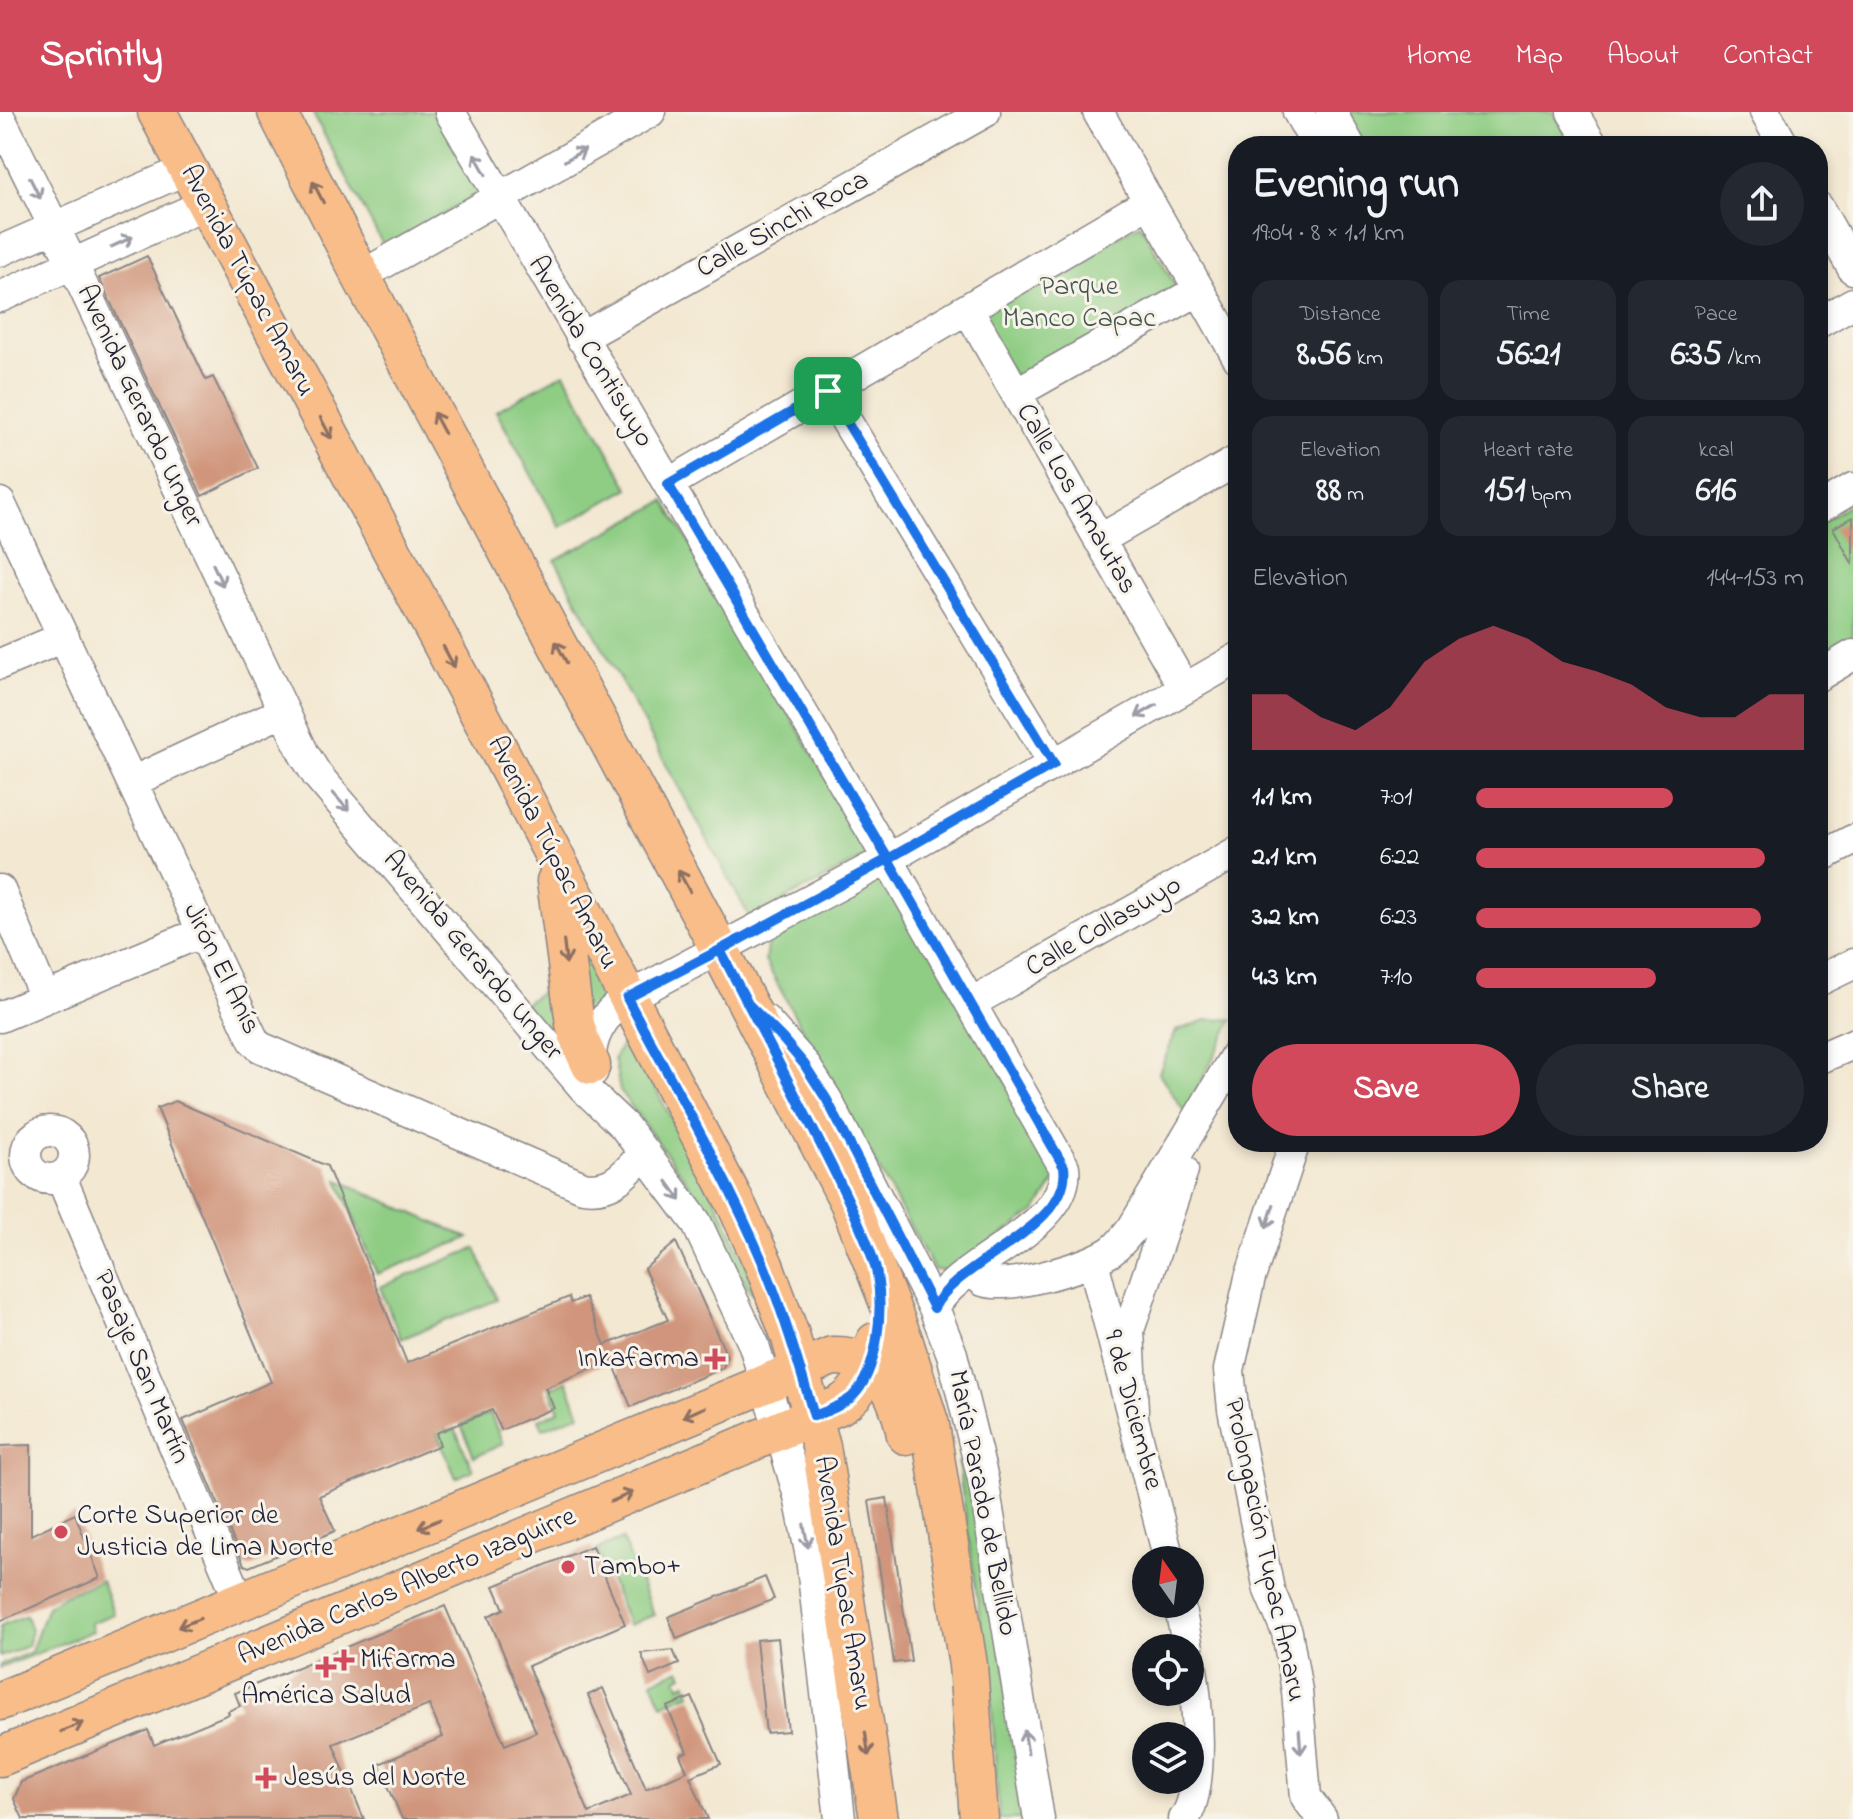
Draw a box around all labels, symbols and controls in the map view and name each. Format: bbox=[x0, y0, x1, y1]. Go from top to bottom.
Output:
text: Sprintly bbox=[40, 28, 163, 84]
text: Home bbox=[1406, 36, 1472, 77]
text: Map bbox=[1516, 36, 1563, 77]
text: About bbox=[1607, 36, 1679, 77]
text: Contact bbox=[1723, 36, 1813, 77]
one-way arrow bbox=[563, 147, 586, 163]
one-way arrow bbox=[471, 153, 487, 176]
text: Evening run bbox=[1252, 153, 1459, 217]
street label: Avenida Túpac Amaru bbox=[169, 158, 325, 404]
street label: Calle Sinchi Roca bbox=[689, 161, 877, 289]
button: share bbox=[1720, 162, 1804, 246]
one-way arrow bbox=[28, 176, 43, 200]
one-way arrow bbox=[310, 181, 325, 205]
text: 19:04 · 8 × 1.1 km bbox=[1252, 215, 1405, 253]
one-way arrow bbox=[110, 234, 134, 249]
street label: Avenida Contisuyo bbox=[516, 248, 664, 456]
park label: Parque Manco Capac bbox=[1002, 267, 1156, 340]
street label: Avenida Gerardo Unger bbox=[65, 278, 213, 534]
text: Distance bbox=[1299, 299, 1381, 331]
text: Time bbox=[1506, 299, 1550, 331]
text: Pace bbox=[1695, 299, 1737, 331]
text: 8.56 bbox=[1297, 331, 1351, 381]
text: 56:21 bbox=[1495, 331, 1561, 381]
text: 6:35 bbox=[1671, 331, 1722, 381]
text: km bbox=[1351, 343, 1383, 375]
text: /km bbox=[1722, 343, 1761, 375]
pin bbox=[794, 357, 862, 425]
icon: arrive bbox=[806, 369, 850, 413]
street label: Calle Los Amautas bbox=[1005, 396, 1147, 602]
one-way arrow bbox=[430, 411, 446, 435]
one-way arrow bbox=[318, 415, 334, 439]
text: Elevation bbox=[1300, 435, 1380, 467]
text: Heart rate bbox=[1483, 435, 1573, 467]
text: kcal bbox=[1699, 435, 1733, 467]
text: 88 bbox=[1316, 467, 1341, 517]
text: 151 bbox=[1484, 467, 1525, 517]
text: 616 bbox=[1696, 467, 1736, 517]
text: m bbox=[1341, 479, 1364, 511]
text: bpm bbox=[1525, 479, 1572, 511]
text: Elevation bbox=[1252, 560, 1348, 598]
text: 144–153 m bbox=[1706, 560, 1804, 598]
one-way arrow bbox=[211, 562, 226, 586]
one-way arrow bbox=[553, 641, 569, 664]
one-way arrow bbox=[442, 644, 457, 668]
one-way arrow bbox=[1135, 703, 1158, 719]
street label: Avenida Túpac Amaru bbox=[475, 729, 629, 977]
text: 1.1 km bbox=[1252, 779, 1312, 817]
text: 7:01 bbox=[1380, 779, 1412, 817]
one-way arrow bbox=[332, 792, 350, 812]
text: 2.1 km bbox=[1252, 839, 1317, 877]
text: 6:22 bbox=[1380, 839, 1420, 877]
street label: Avenida Gerardo Unger bbox=[372, 842, 573, 1070]
street label: Calle Collasuyo bbox=[1018, 866, 1190, 988]
one-way arrow bbox=[675, 870, 691, 894]
street label: Jirón El Anís bbox=[172, 896, 270, 1042]
text: 3.2 km bbox=[1252, 899, 1319, 937]
text: 6:23 bbox=[1380, 899, 1417, 937]
one-way arrow bbox=[558, 938, 573, 964]
text: 4.3 km bbox=[1252, 959, 1317, 997]
text: 7:10 bbox=[1380, 959, 1412, 997]
button: Save bbox=[1252, 1044, 1520, 1136]
button: Share bbox=[1536, 1044, 1804, 1136]
one-way arrow bbox=[665, 1180, 682, 1202]
one-way arrow bbox=[1261, 1203, 1276, 1228]
street label: Pasaje San Martín bbox=[82, 1264, 200, 1470]
street label: 9 de Diciembre bbox=[1091, 1325, 1173, 1495]
place label: Inkafarma bbox=[578, 1339, 699, 1380]
marker: Inkafarma bbox=[706, 1350, 724, 1368]
street label: María Parado de Bellido bbox=[936, 1367, 1028, 1639]
street label: Prolongación Tupac Amaru bbox=[1212, 1394, 1316, 1706]
one-way arrow bbox=[682, 1406, 707, 1421]
street label: Avenida Túpac Amaru bbox=[802, 1453, 882, 1713]
one-way arrow bbox=[609, 1489, 634, 1504]
place label: Corte Superior de Justicia de Lima Norte bbox=[77, 1496, 334, 1569]
street label: Avenida Carlos Alberto Izaguirre bbox=[232, 1497, 583, 1677]
one-way arrow bbox=[417, 1518, 442, 1532]
one-way arrow bbox=[800, 1522, 815, 1548]
marker: Corte Superior de Justicia de Lima Norte bbox=[52, 1523, 70, 1541]
north arrow bbox=[1132, 1546, 1204, 1618]
map controls bbox=[1132, 1546, 1204, 1794]
place label: Tambo+ bbox=[584, 1547, 681, 1588]
marker: Tambo+ bbox=[559, 1558, 577, 1576]
one-way arrow bbox=[177, 1617, 202, 1632]
button: locate bbox=[1132, 1634, 1204, 1706]
place label: Mifarma bbox=[360, 1640, 456, 1681]
marker: Mifarma bbox=[335, 1651, 353, 1669]
marker: América Salud bbox=[317, 1658, 335, 1676]
place label: América Salud bbox=[241, 1676, 411, 1717]
one-way arrow bbox=[59, 1718, 84, 1733]
button: layers bbox=[1132, 1722, 1204, 1794]
one-way arrow bbox=[1293, 1728, 1308, 1755]
one-way arrow bbox=[1018, 1730, 1033, 1755]
one-way arrow bbox=[860, 1731, 875, 1756]
place label: Jesús del Norte bbox=[284, 1758, 466, 1799]
marker: Jesús del Norte bbox=[255, 1767, 277, 1789]

